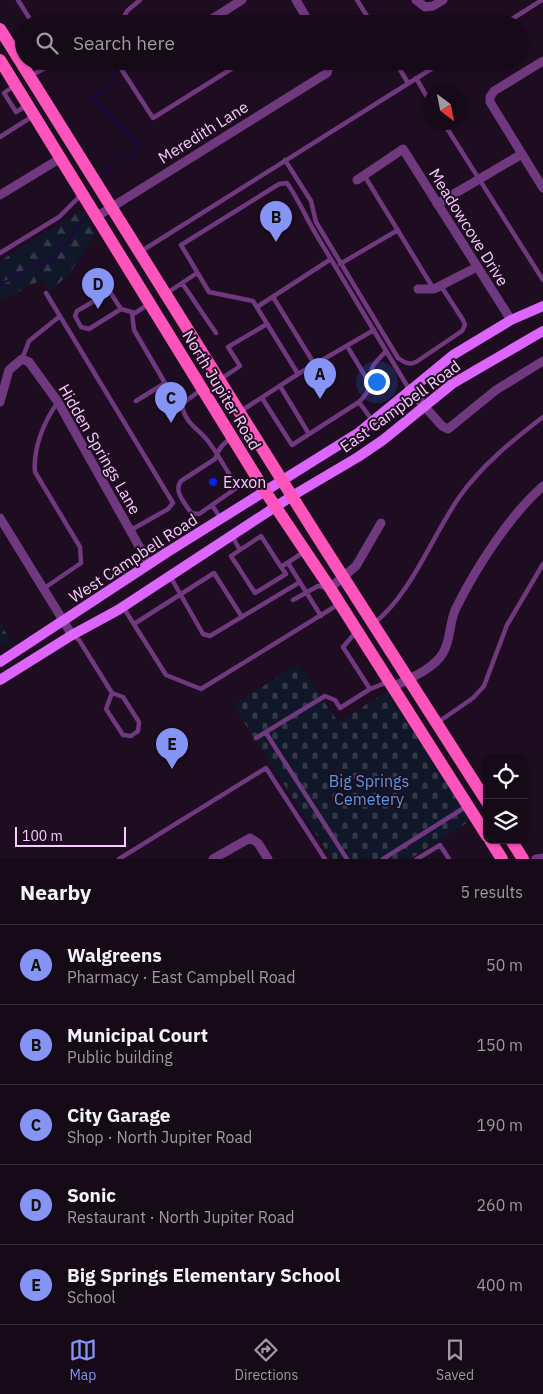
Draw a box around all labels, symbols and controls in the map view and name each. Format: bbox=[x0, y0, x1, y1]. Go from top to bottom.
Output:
search box bbox=[15, 15, 528, 70]
icon: search bbox=[33, 29, 61, 57]
text: Search here bbox=[73, 31, 175, 55]
north arrow bbox=[423, 85, 468, 130]
street label: Meredith Lane bbox=[154, 96, 252, 168]
street label: Meadowcove Drive bbox=[425, 164, 513, 290]
pin: B bbox=[260, 201, 292, 242]
pin: D bbox=[82, 268, 114, 309]
street label: North Jupiter Road bbox=[178, 327, 266, 453]
street label: East Campbell Road bbox=[336, 356, 464, 456]
pin: A bbox=[304, 358, 336, 399]
your location bbox=[364, 369, 390, 395]
street label: Hidden Springs Lane bbox=[54, 380, 146, 518]
pin: C bbox=[155, 382, 187, 423]
place label: Exxon bbox=[223, 472, 266, 492]
marker: Exxon bbox=[207, 476, 219, 488]
street label: West Campbell Road bbox=[65, 509, 201, 607]
pin: E bbox=[156, 728, 188, 769]
map controls bbox=[483, 754, 528, 844]
button: locate bbox=[483, 754, 528, 799]
park label: Big Springs Cemetery bbox=[329, 771, 409, 809]
button: layers bbox=[483, 799, 528, 844]
scale bar bbox=[15, 824, 126, 847]
text: 100 m bbox=[22, 827, 63, 845]
text: Nearby bbox=[20, 878, 91, 906]
text: 5 results bbox=[460, 882, 523, 902]
text: Walgreens bbox=[67, 943, 162, 967]
text: A bbox=[31, 955, 41, 975]
text: 50 m bbox=[486, 955, 523, 975]
text: Pharmacy · East Campbell Road bbox=[67, 967, 295, 987]
text: Municipal Court bbox=[67, 1023, 208, 1047]
text: B bbox=[31, 1035, 41, 1055]
text: 150 m bbox=[476, 1035, 523, 1055]
text: Public building bbox=[67, 1047, 173, 1067]
text: City Garage bbox=[67, 1103, 170, 1127]
text: C bbox=[31, 1115, 41, 1135]
text: 190 m bbox=[476, 1115, 523, 1135]
text: Shop · North Jupiter Road bbox=[67, 1127, 252, 1147]
text: Sonic bbox=[67, 1183, 116, 1207]
text: D bbox=[30, 1195, 42, 1215]
text: 260 m bbox=[476, 1195, 523, 1215]
text: Restaurant · North Jupiter Road bbox=[67, 1207, 295, 1227]
text: Big Springs Elementary School bbox=[67, 1263, 340, 1287]
text: E bbox=[31, 1275, 41, 1295]
text: 400 m bbox=[476, 1275, 523, 1295]
text: School bbox=[67, 1287, 116, 1307]
tab: Map bbox=[69, 1336, 97, 1384]
tab: Directions bbox=[235, 1336, 298, 1384]
tab: Saved bbox=[436, 1336, 474, 1384]

